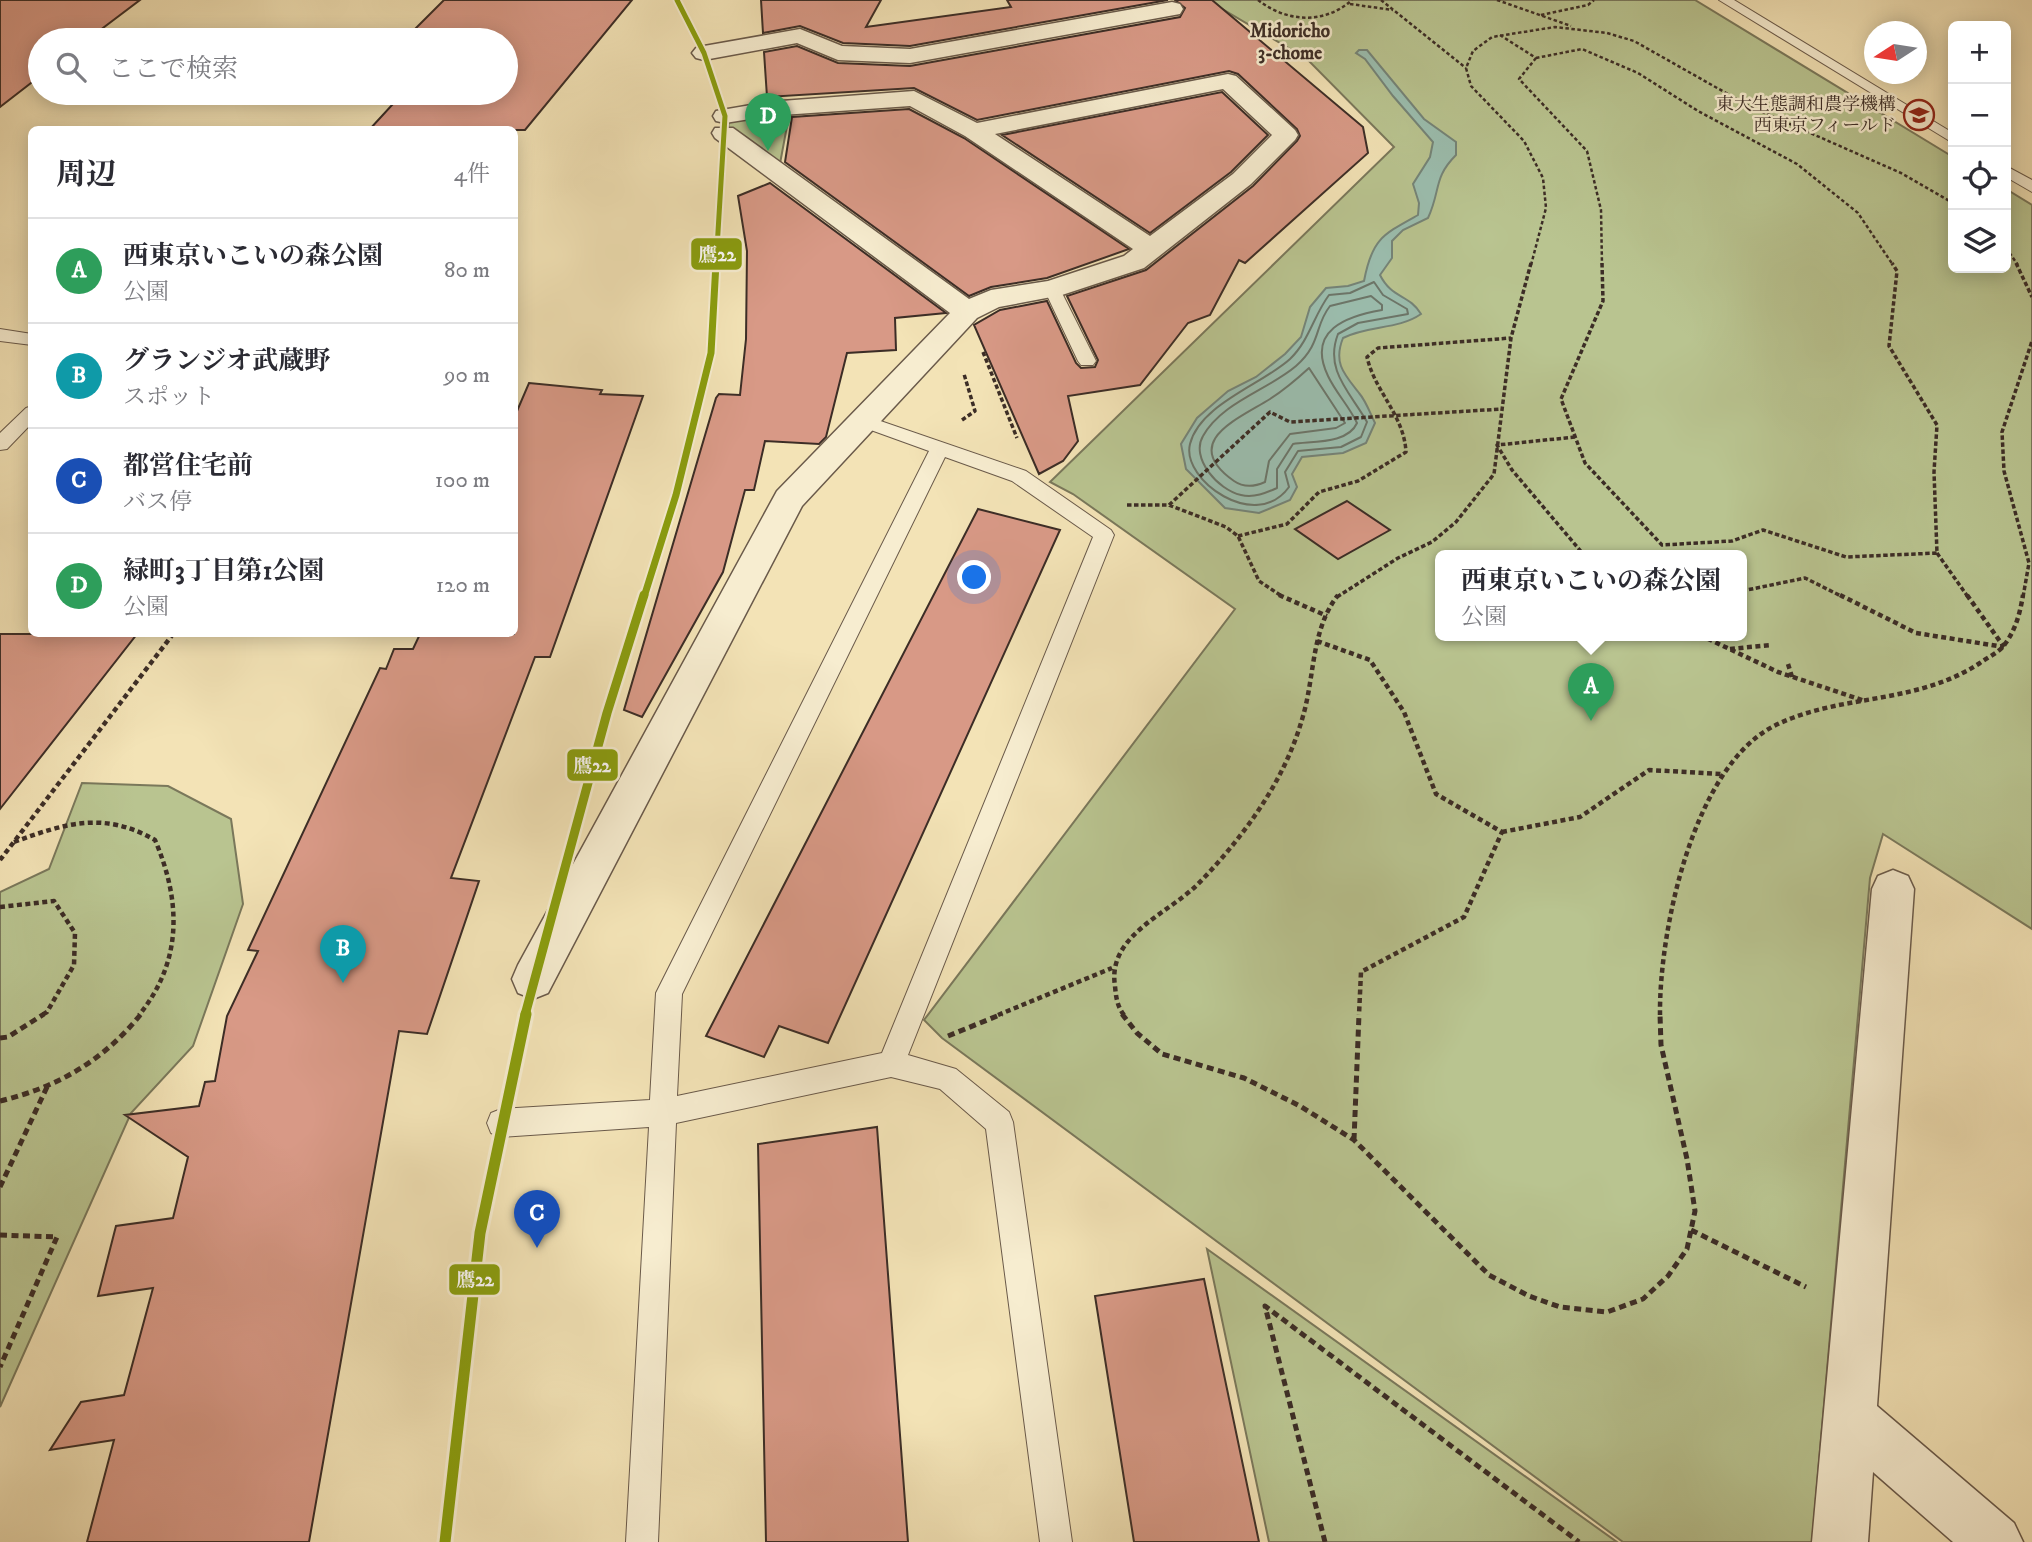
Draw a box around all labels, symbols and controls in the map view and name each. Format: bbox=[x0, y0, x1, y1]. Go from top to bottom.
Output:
district label: Midoricho 3-chome bbox=[1250, 20, 1330, 65]
north arrow bbox=[1864, 21, 1927, 84]
map controls bbox=[1948, 21, 2011, 273]
button: + bbox=[1948, 21, 2011, 84]
search box bbox=[28, 28, 518, 105]
icon: search bbox=[52, 48, 90, 86]
text: ここで検索 bbox=[108, 53, 238, 86]
button: − bbox=[1948, 84, 2011, 147]
pin: D bbox=[745, 93, 791, 151]
place label: 東大生態調和農学機構 西東京フィールド bbox=[1716, 94, 1896, 137]
school or university icon: 東大生態調和農学機構 西東京フィールド bbox=[1902, 98, 1936, 132]
button: locate bbox=[1948, 147, 2011, 210]
text: 周辺 bbox=[56, 157, 116, 194]
text: 4件 bbox=[454, 160, 490, 189]
button: layers bbox=[1948, 210, 2011, 273]
line badge: 鷹22 bbox=[690, 237, 743, 271]
text: 西東京いこいの森公園 bbox=[123, 240, 383, 273]
text: 鷹22 bbox=[698, 244, 736, 267]
text: A bbox=[72, 256, 86, 285]
text: 80 m bbox=[444, 256, 490, 285]
text: 公園 bbox=[123, 278, 169, 307]
text: グランジオ武蔵野 bbox=[123, 345, 330, 378]
text: B bbox=[72, 361, 86, 390]
text: 90 m bbox=[444, 361, 490, 390]
text: スポット bbox=[123, 383, 215, 412]
text: 都営住宅前 bbox=[123, 450, 253, 483]
text: C bbox=[71, 466, 87, 495]
text: 100 m bbox=[435, 466, 490, 495]
text: バス停 bbox=[123, 488, 192, 517]
popup bbox=[1435, 550, 1747, 641]
text: 緑町3丁目第1公園 bbox=[123, 555, 324, 588]
your location bbox=[957, 560, 991, 594]
text: 西東京いこいの森公園 bbox=[1461, 565, 1721, 598]
text: D bbox=[70, 571, 88, 600]
text: 120 m bbox=[436, 571, 490, 600]
text: 公園 bbox=[123, 593, 169, 622]
text: 公園 bbox=[1461, 603, 1507, 632]
pin: A bbox=[1568, 663, 1614, 721]
line badge: 鷹22 bbox=[566, 748, 619, 782]
text: 鷹22 bbox=[573, 755, 611, 778]
pin: B bbox=[320, 925, 366, 983]
pin: C bbox=[514, 1190, 560, 1248]
line badge: 鷹22 bbox=[448, 1263, 501, 1296]
text: 鷹22 bbox=[456, 1269, 494, 1292]

